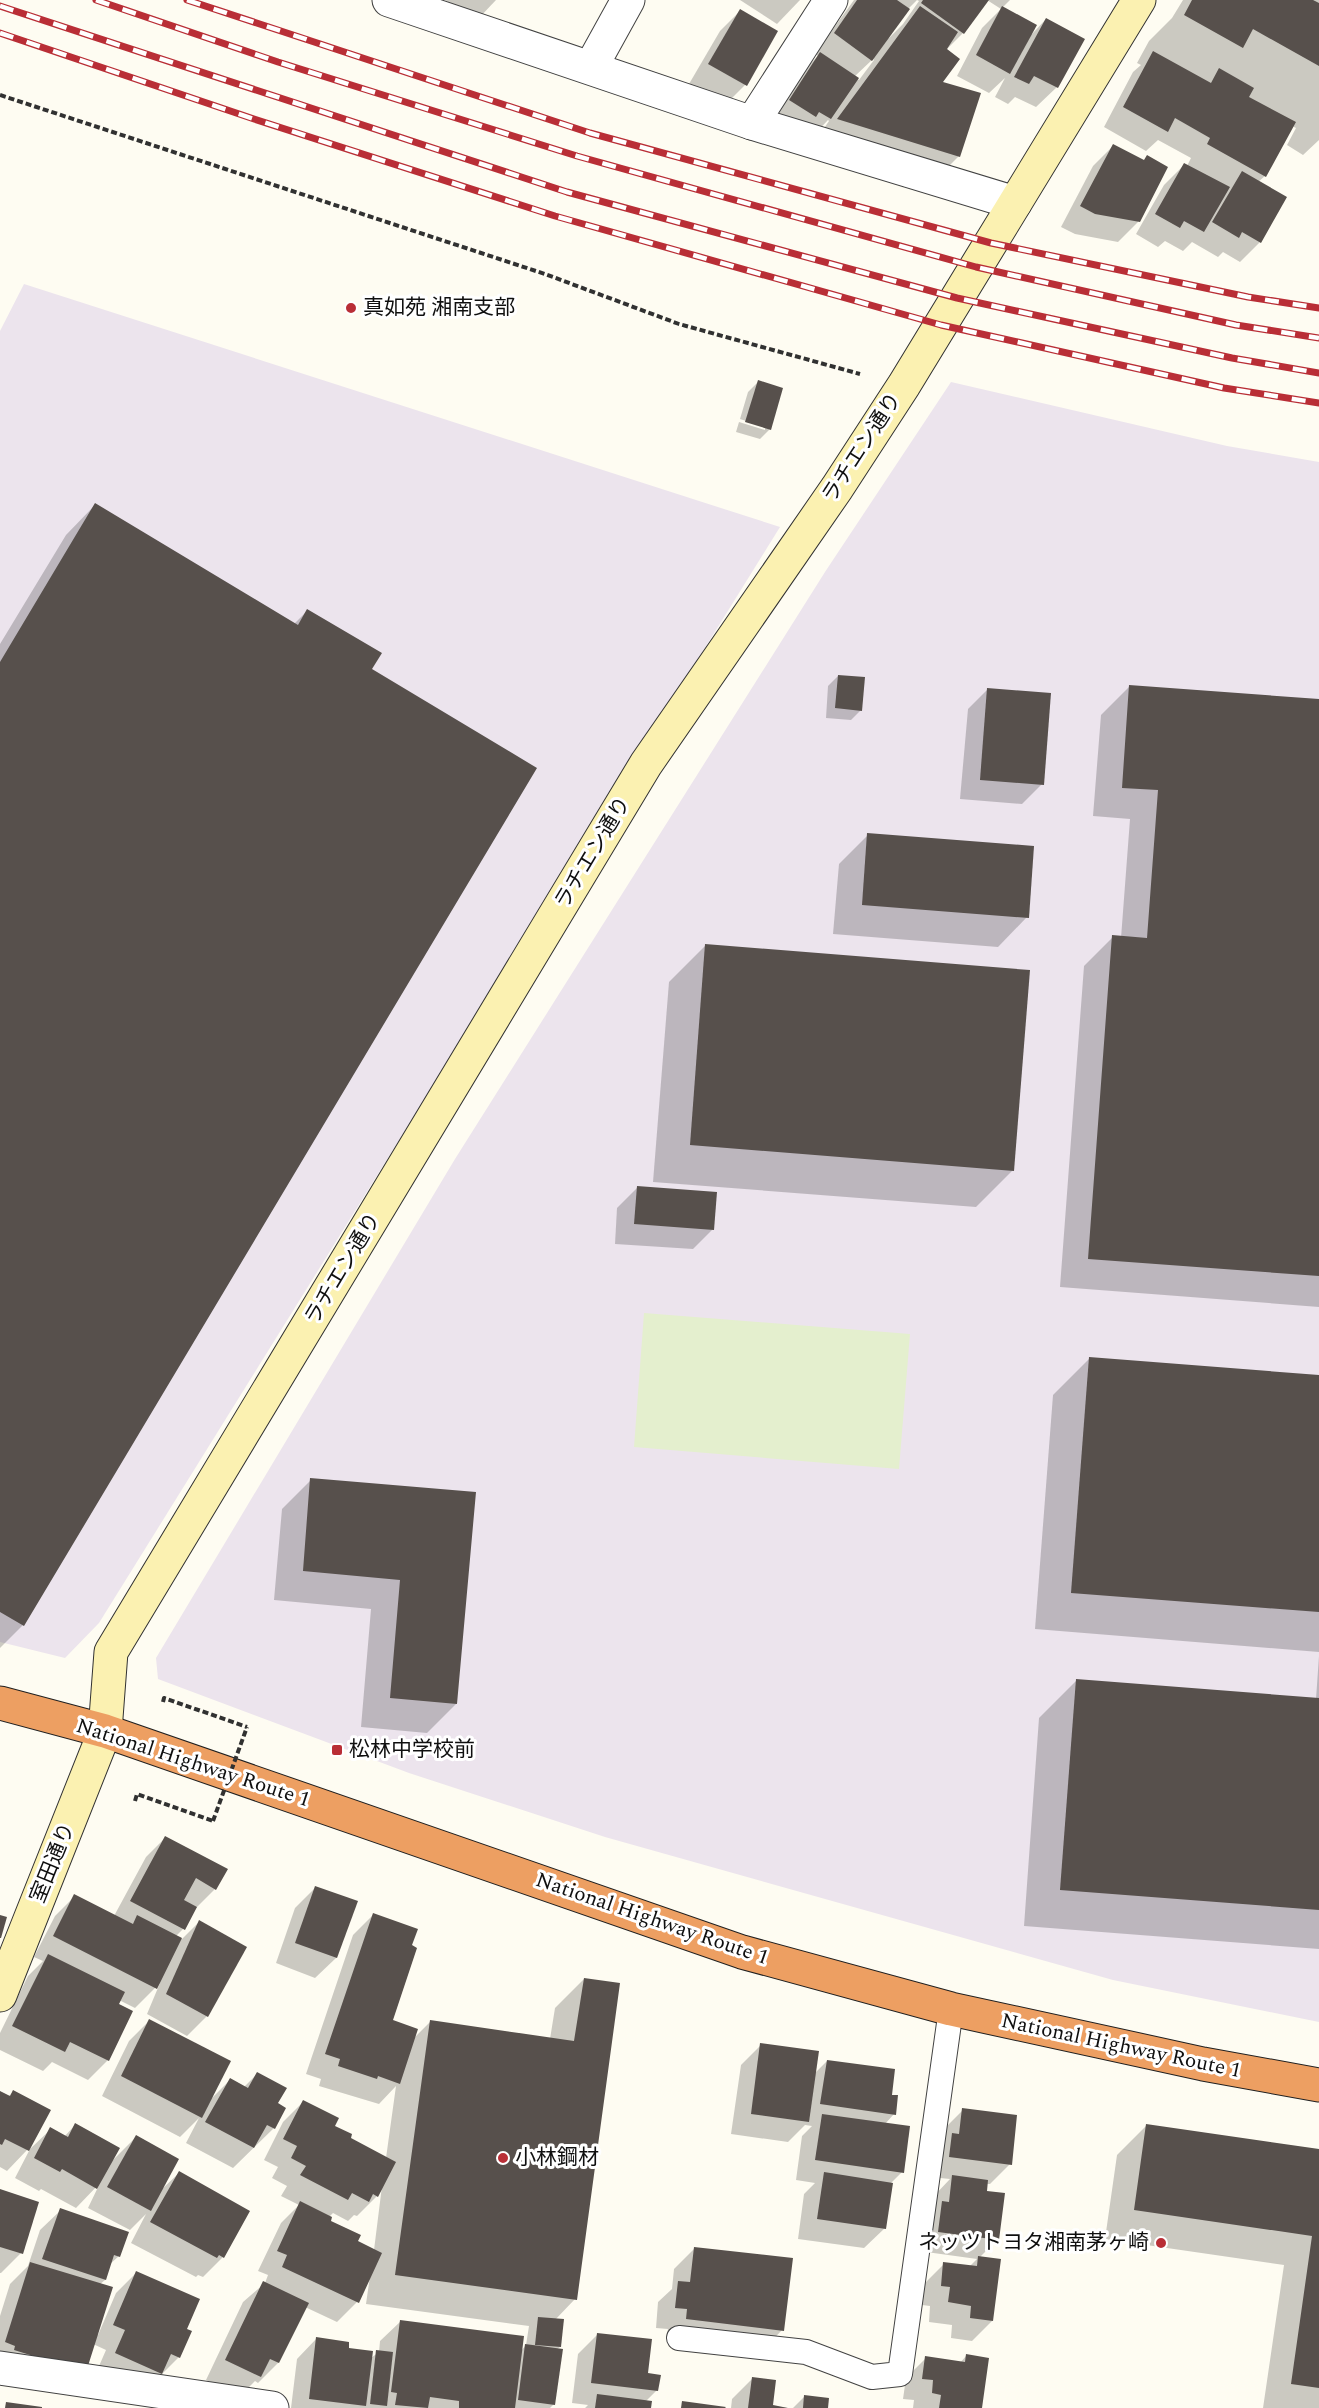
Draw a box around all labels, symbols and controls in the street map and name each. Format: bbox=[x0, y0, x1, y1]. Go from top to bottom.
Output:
place label: 真如苑 湘南支部 bbox=[363, 292, 515, 324]
marker: 真如苑 湘南支部 bbox=[344, 301, 358, 315]
street label: ラチエン通り bbox=[814, 386, 910, 510]
street label: ラチエン通り bbox=[547, 791, 639, 915]
street label: ラチエン通り bbox=[297, 1207, 389, 1331]
street label: National Highway Route 1 bbox=[72, 1710, 314, 1816]
place label: 松林中学校前 bbox=[349, 1734, 475, 1766]
marker: 松林中学校前 bbox=[330, 1743, 344, 1757]
street label: 室田通り bbox=[22, 1818, 84, 1908]
street label: National Highway Route 1 bbox=[531, 1864, 773, 1974]
street label: National Highway Route 1 bbox=[998, 2005, 1244, 2087]
place label: 小林鋼材 bbox=[515, 2142, 599, 2174]
marker: 小林鋼材 bbox=[496, 2151, 510, 2165]
place label: ネッツトヨタ湘南茅ヶ崎 bbox=[918, 2227, 1149, 2259]
marker: ネッツトヨタ湘南茅ヶ崎 bbox=[1154, 2236, 1168, 2250]

